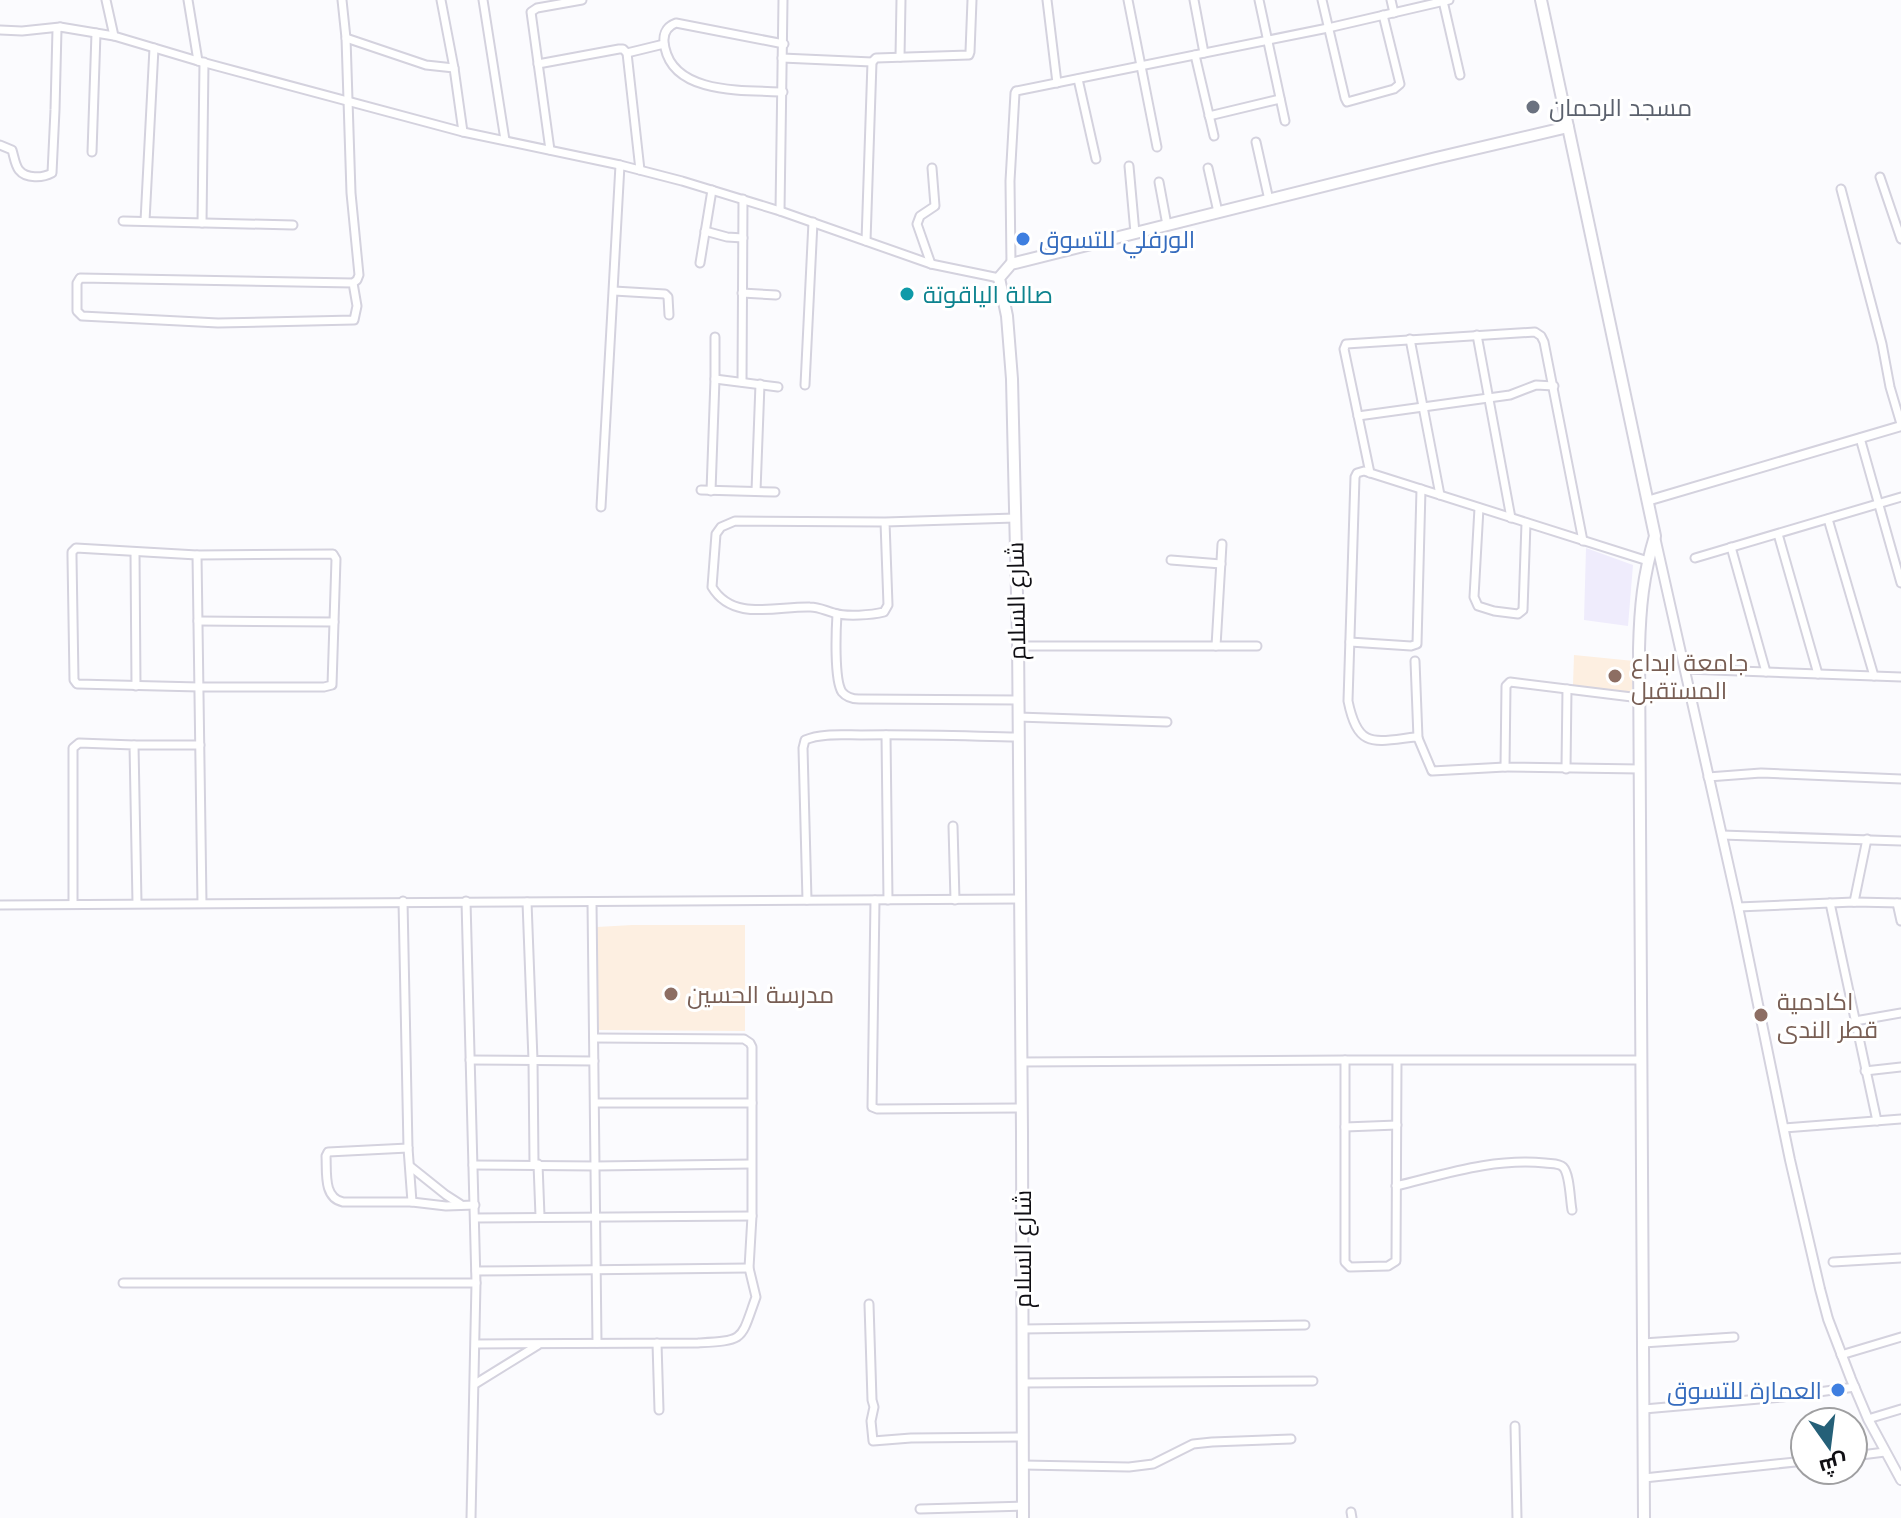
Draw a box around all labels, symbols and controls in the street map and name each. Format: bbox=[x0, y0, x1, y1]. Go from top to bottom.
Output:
place label: مسجد الرحمان bbox=[1549, 93, 1692, 122]
marker: مسجد الرحمان bbox=[1524, 98, 1542, 116]
place label: الورفلي للتسوق bbox=[1039, 225, 1195, 259]
marker: الورفلي للتسوق bbox=[1014, 230, 1032, 248]
place label: صالة الياقوتة bbox=[923, 280, 1053, 309]
marker: صالة الياقوتة bbox=[898, 285, 916, 303]
street label: شارع السلام bbox=[1000, 542, 1034, 660]
place label: جامعة ابداع المستقبل bbox=[1631, 648, 1748, 705]
marker: جامعة ابداع المستقبل bbox=[1606, 667, 1624, 685]
place label: مدرسة الحسين bbox=[687, 980, 834, 1009]
marker: مدرسة الحسين bbox=[662, 985, 680, 1003]
place label: اكادمية قطر الندى bbox=[1777, 987, 1878, 1044]
marker: اكادمية قطر الندى bbox=[1752, 1006, 1770, 1024]
street label: شارع السلام bbox=[1008, 1190, 1039, 1308]
place label: العمارة للتسوق bbox=[1667, 1376, 1822, 1406]
marker: العمارة للتسوق bbox=[1829, 1381, 1847, 1399]
north arrow bbox=[1789, 1406, 1869, 1486]
text: ش bbox=[1817, 1448, 1851, 1481]

